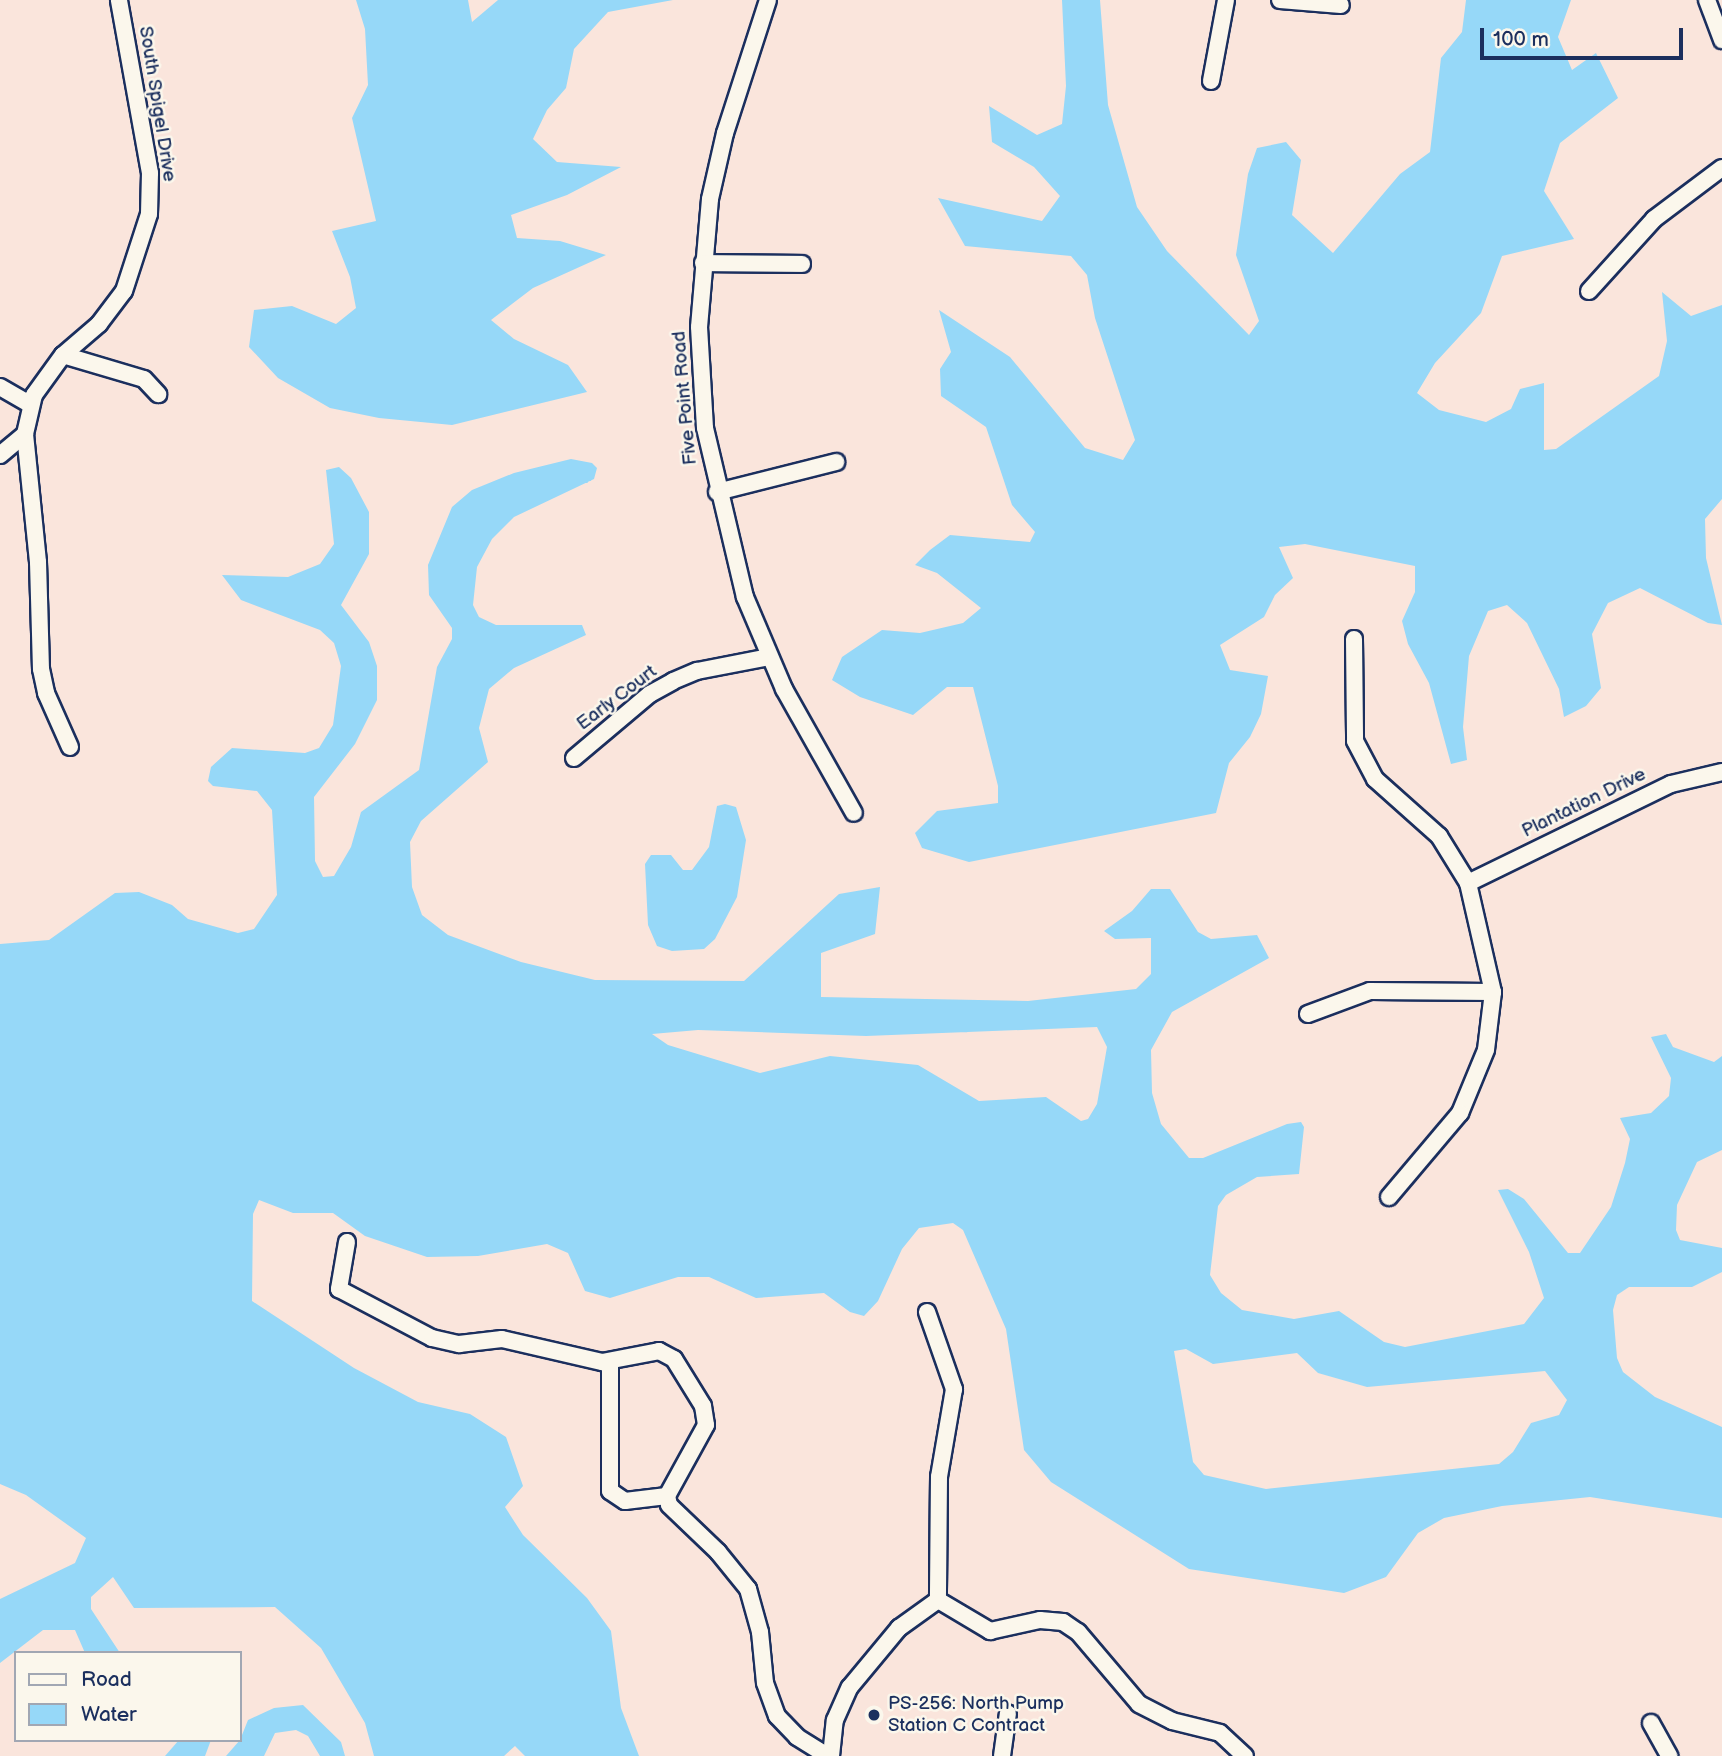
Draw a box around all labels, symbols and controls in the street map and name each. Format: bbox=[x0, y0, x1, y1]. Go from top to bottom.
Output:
scale bar bbox=[1484, 14, 1687, 58]
street label: South Spigel Drive bbox=[133, 24, 181, 184]
text: 100 m bbox=[1493, 27, 1549, 52]
street label: Five Point Road bbox=[668, 330, 702, 466]
street label: Early Court bbox=[572, 660, 662, 736]
street label: Plantation Drive bbox=[1518, 763, 1650, 843]
legend bbox=[14, 1651, 242, 1742]
text: Road bbox=[81, 1667, 132, 1692]
place label: PS-256: North Pump Station C Contract bbox=[888, 1693, 1064, 1737]
text: Water bbox=[81, 1702, 137, 1727]
marker: PS-256: North Pump Station C Contract bbox=[866, 1707, 882, 1723]

